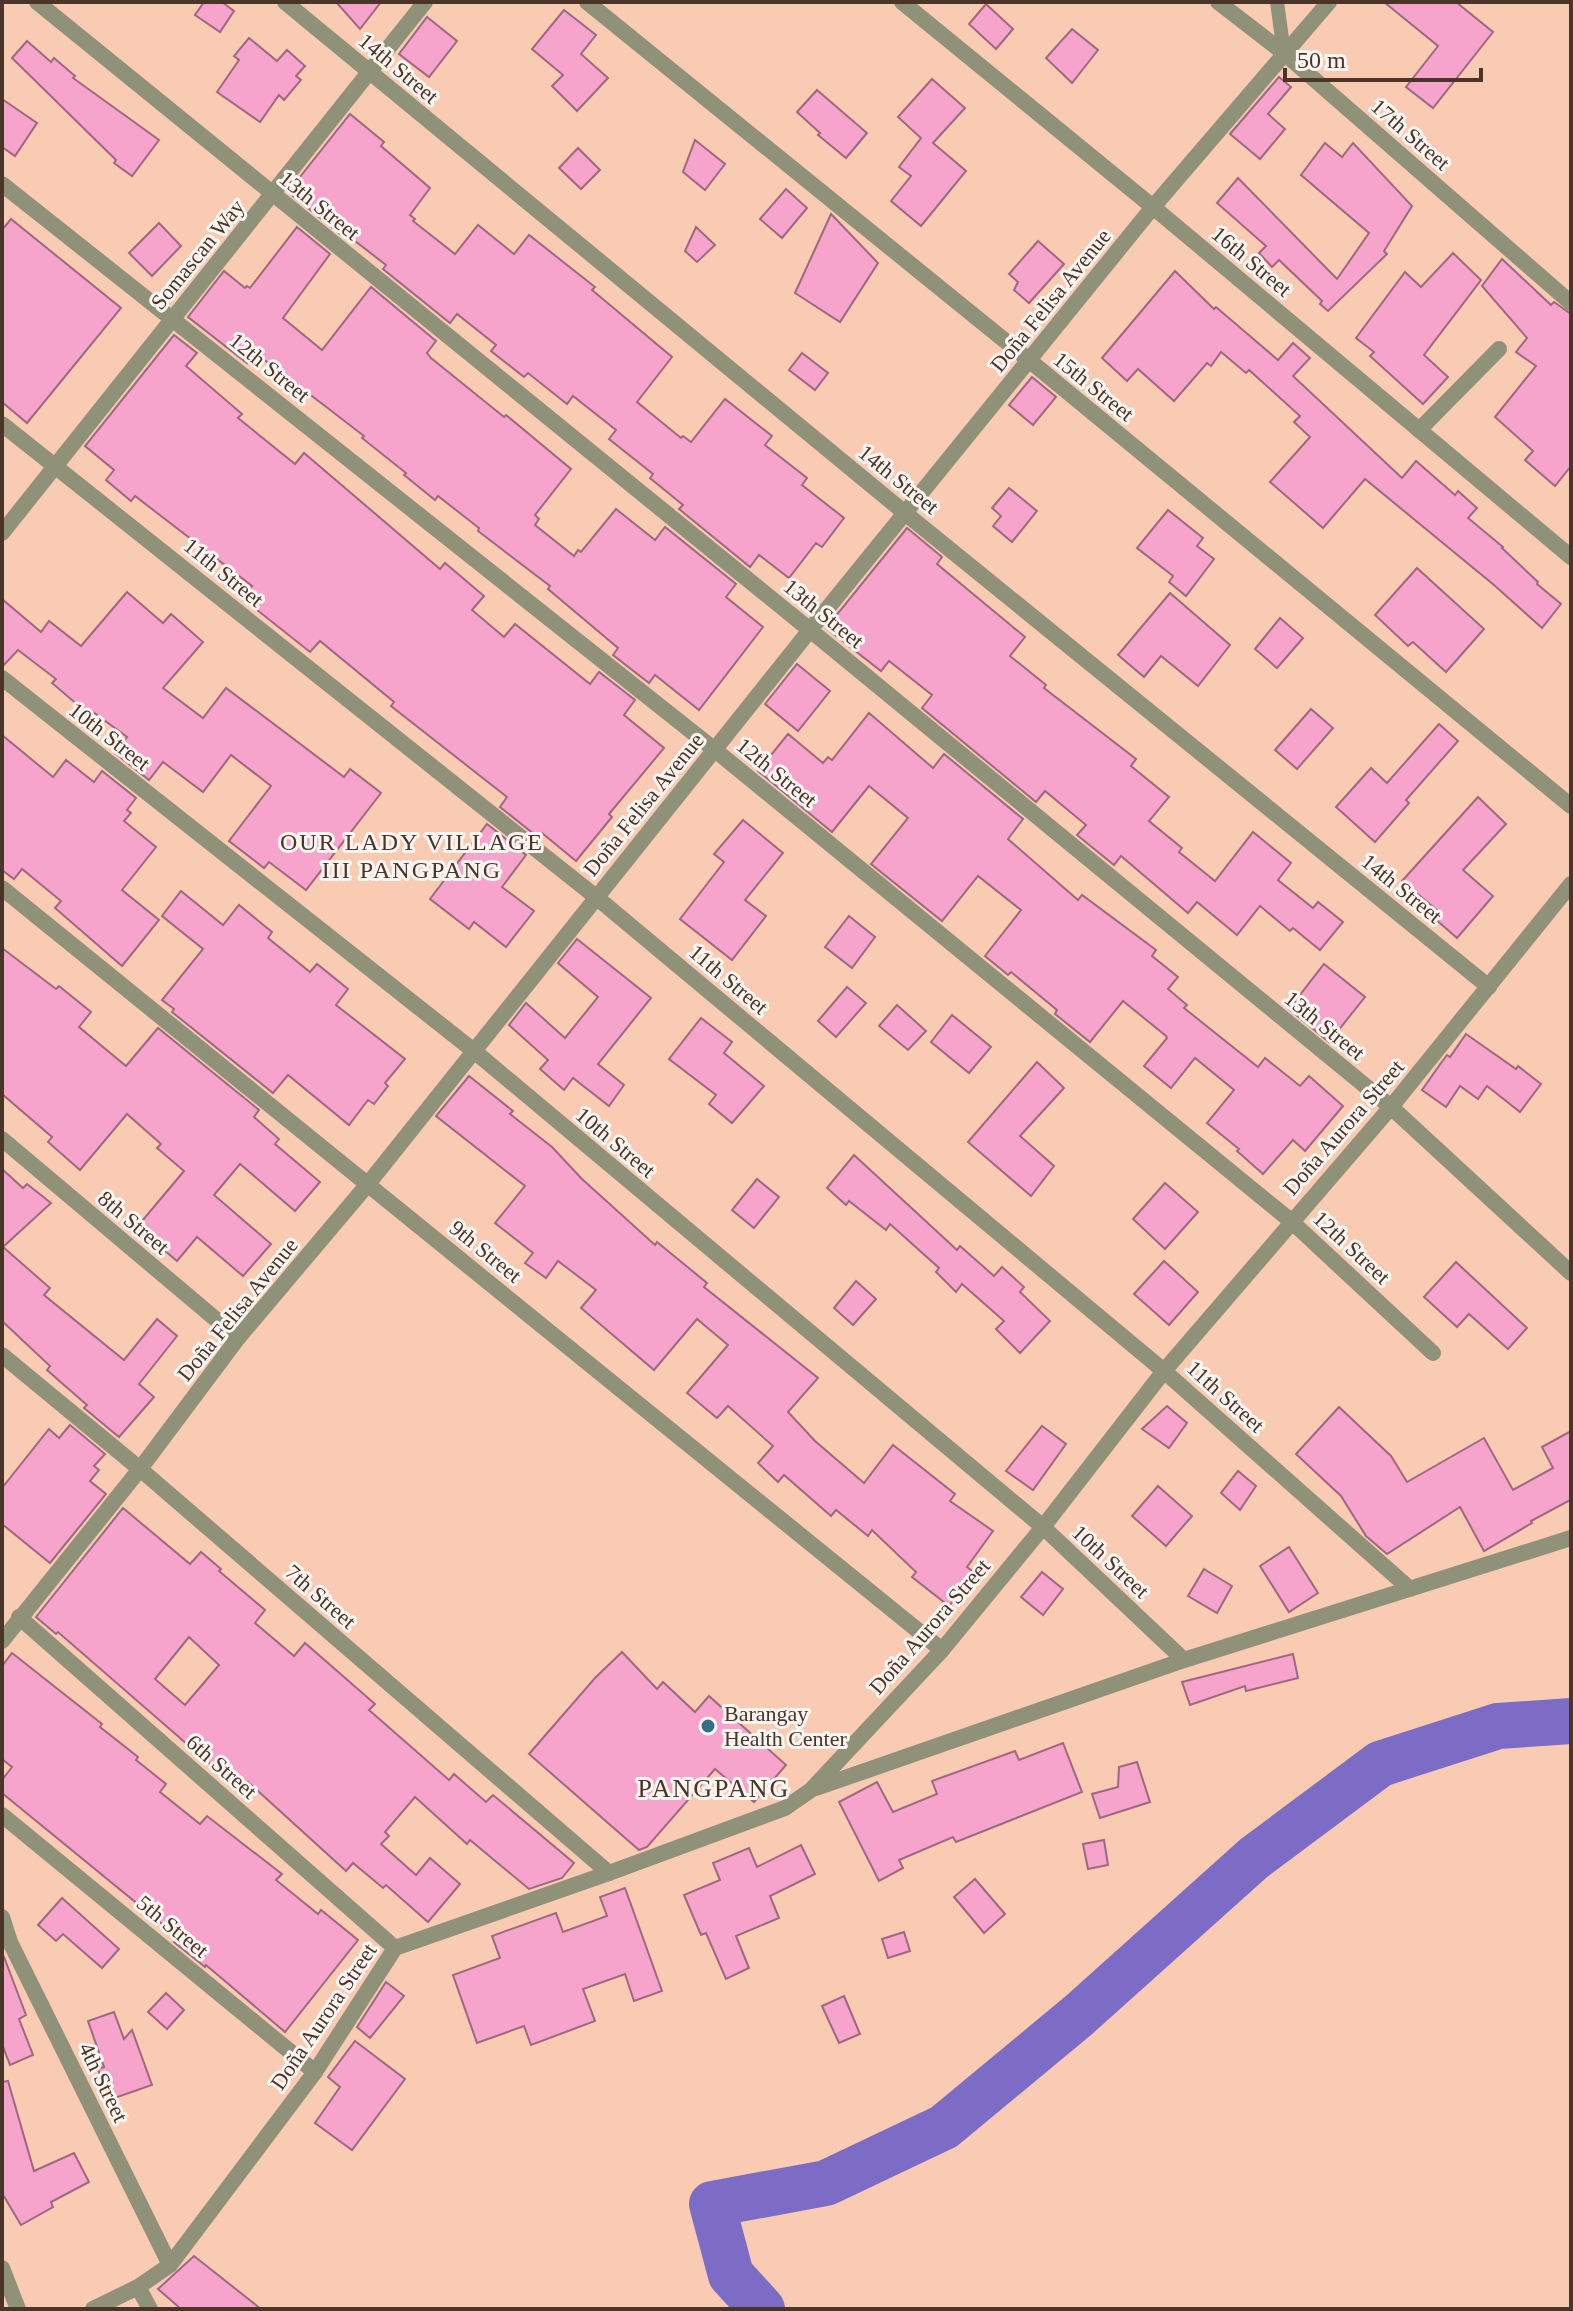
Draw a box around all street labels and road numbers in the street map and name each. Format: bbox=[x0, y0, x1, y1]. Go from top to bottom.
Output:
street label: 14th Street bbox=[354, 28, 443, 109]
street label: 17th Street bbox=[1366, 93, 1455, 175]
street label: 13th Street bbox=[275, 165, 365, 245]
street label: Somascan Way bbox=[145, 194, 249, 314]
street label: 16th Street bbox=[1207, 221, 1296, 302]
street label: Doña Felisa Avenue bbox=[985, 224, 1116, 377]
street label: 12th Street bbox=[225, 327, 315, 407]
street label: 15th Street bbox=[1049, 346, 1139, 426]
street label: 14th Street bbox=[854, 439, 944, 519]
street label: 11th Street bbox=[179, 533, 269, 612]
street label: 13th Street bbox=[779, 573, 869, 653]
street label: 10th Street bbox=[64, 697, 155, 776]
street label: Doña Felisa Avenue bbox=[578, 728, 709, 881]
street label: 12th Street bbox=[732, 732, 822, 812]
street label: 14th Street bbox=[1357, 848, 1447, 928]
street label: 11th Street bbox=[684, 939, 773, 1020]
street label: 13th Street bbox=[1280, 985, 1370, 1065]
street label: Doña Aurora Street bbox=[1278, 1055, 1409, 1200]
street label: 10th Street bbox=[571, 1102, 660, 1183]
street label: 8th Street bbox=[93, 1186, 174, 1259]
street label: 12th Street bbox=[1308, 1206, 1395, 1289]
street label: 9th Street bbox=[445, 1215, 527, 1288]
street label: Doña Felisa Avenue bbox=[172, 1233, 303, 1386]
street label: 11th Street bbox=[1182, 1355, 1269, 1437]
street label: 10th Street bbox=[1067, 1520, 1154, 1603]
street label: Doña Aurora Street bbox=[864, 1554, 995, 1699]
street label: 7th Street bbox=[280, 1559, 361, 1634]
street label: 6th Street bbox=[181, 1729, 262, 1804]
street label: 5th Street bbox=[132, 1890, 214, 1963]
street label: Doña Aurora Street bbox=[265, 1938, 382, 2094]
street label: 4th Street bbox=[74, 2039, 133, 2126]

